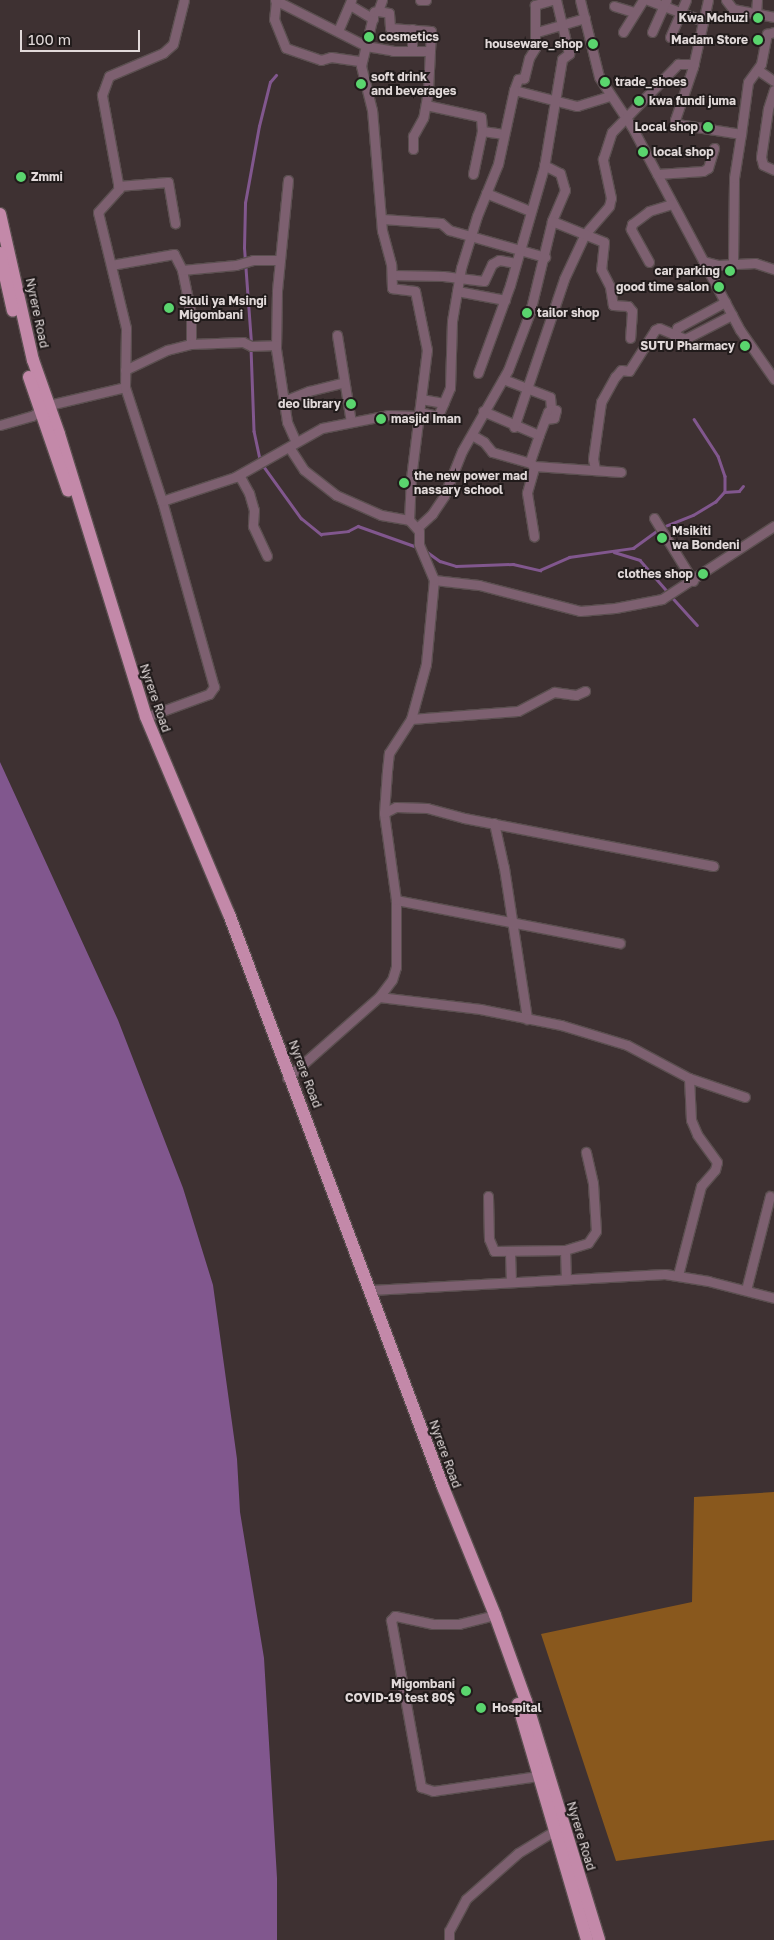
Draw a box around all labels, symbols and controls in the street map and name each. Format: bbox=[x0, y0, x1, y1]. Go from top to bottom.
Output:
place label: Kwa Mchuzi bbox=[679, 11, 748, 25]
marker: Kwa Mchuzi bbox=[752, 12, 764, 24]
scale bar bbox=[22, 20, 142, 52]
text: 100 m bbox=[28, 30, 71, 48]
place label: cosmetics bbox=[379, 30, 439, 44]
marker: cosmetics bbox=[363, 31, 375, 43]
place label: Madam Store bbox=[671, 33, 748, 47]
marker: Madam Store bbox=[752, 34, 764, 46]
place label: houseware_shop bbox=[485, 37, 583, 51]
marker: houseware_shop bbox=[587, 38, 599, 50]
place label: soft drink and beverages bbox=[371, 70, 457, 98]
place label: trade_shoes bbox=[615, 75, 687, 89]
marker: trade_shoes bbox=[599, 76, 611, 88]
marker: soft drink and beverages bbox=[355, 78, 367, 90]
place label: kwa fundi juma bbox=[649, 94, 736, 108]
marker: kwa fundi juma bbox=[633, 95, 645, 107]
place label: Local shop bbox=[635, 120, 698, 134]
marker: Local shop bbox=[702, 121, 714, 133]
place label: local shop bbox=[653, 145, 714, 159]
marker: local shop bbox=[637, 146, 649, 158]
place label: Zmmi bbox=[31, 170, 63, 184]
marker: Zmmi bbox=[15, 171, 27, 183]
place label: car parking bbox=[655, 264, 720, 278]
marker: car parking bbox=[724, 265, 736, 277]
street label: Nyrere Road bbox=[23, 277, 51, 349]
place label: good time salon bbox=[616, 280, 709, 294]
marker: good time salon bbox=[713, 281, 725, 293]
place label: Skuli ya Msingi Migombani bbox=[179, 294, 267, 322]
marker: Skuli ya Msingi Migombani bbox=[163, 302, 175, 314]
place label: tailor shop bbox=[537, 306, 599, 320]
marker: tailor shop bbox=[521, 307, 533, 319]
place label: SUTU Pharmacy bbox=[640, 339, 735, 353]
marker: SUTU Pharmacy bbox=[739, 340, 751, 352]
place label: deo library bbox=[278, 397, 341, 411]
marker: deo library bbox=[345, 398, 357, 410]
place label: masjid Iman bbox=[391, 412, 461, 426]
marker: masjid Iman bbox=[375, 413, 387, 425]
place label: the new power mad nassary school bbox=[414, 469, 527, 497]
marker: the new power mad nassary school bbox=[398, 477, 410, 489]
place label: Msikiti wa Bondeni bbox=[672, 524, 740, 552]
marker: Msikiti wa Bondeni bbox=[656, 532, 668, 544]
place label: clothes shop bbox=[618, 567, 693, 581]
marker: clothes shop bbox=[697, 568, 709, 580]
street label: Nyrere Road bbox=[137, 662, 173, 734]
street label: Nyrere Road bbox=[286, 1038, 324, 1110]
street label: Nyrere Road bbox=[426, 1418, 464, 1490]
place label: Migombani COVID-19 test 80$ bbox=[345, 1677, 455, 1705]
marker: Migombani COVID-19 test 80$ bbox=[459, 1684, 473, 1698]
marker: Hospital bbox=[474, 1701, 488, 1715]
place label: Hospital bbox=[492, 1701, 541, 1715]
street label: Nyrere Road bbox=[564, 1800, 598, 1872]

